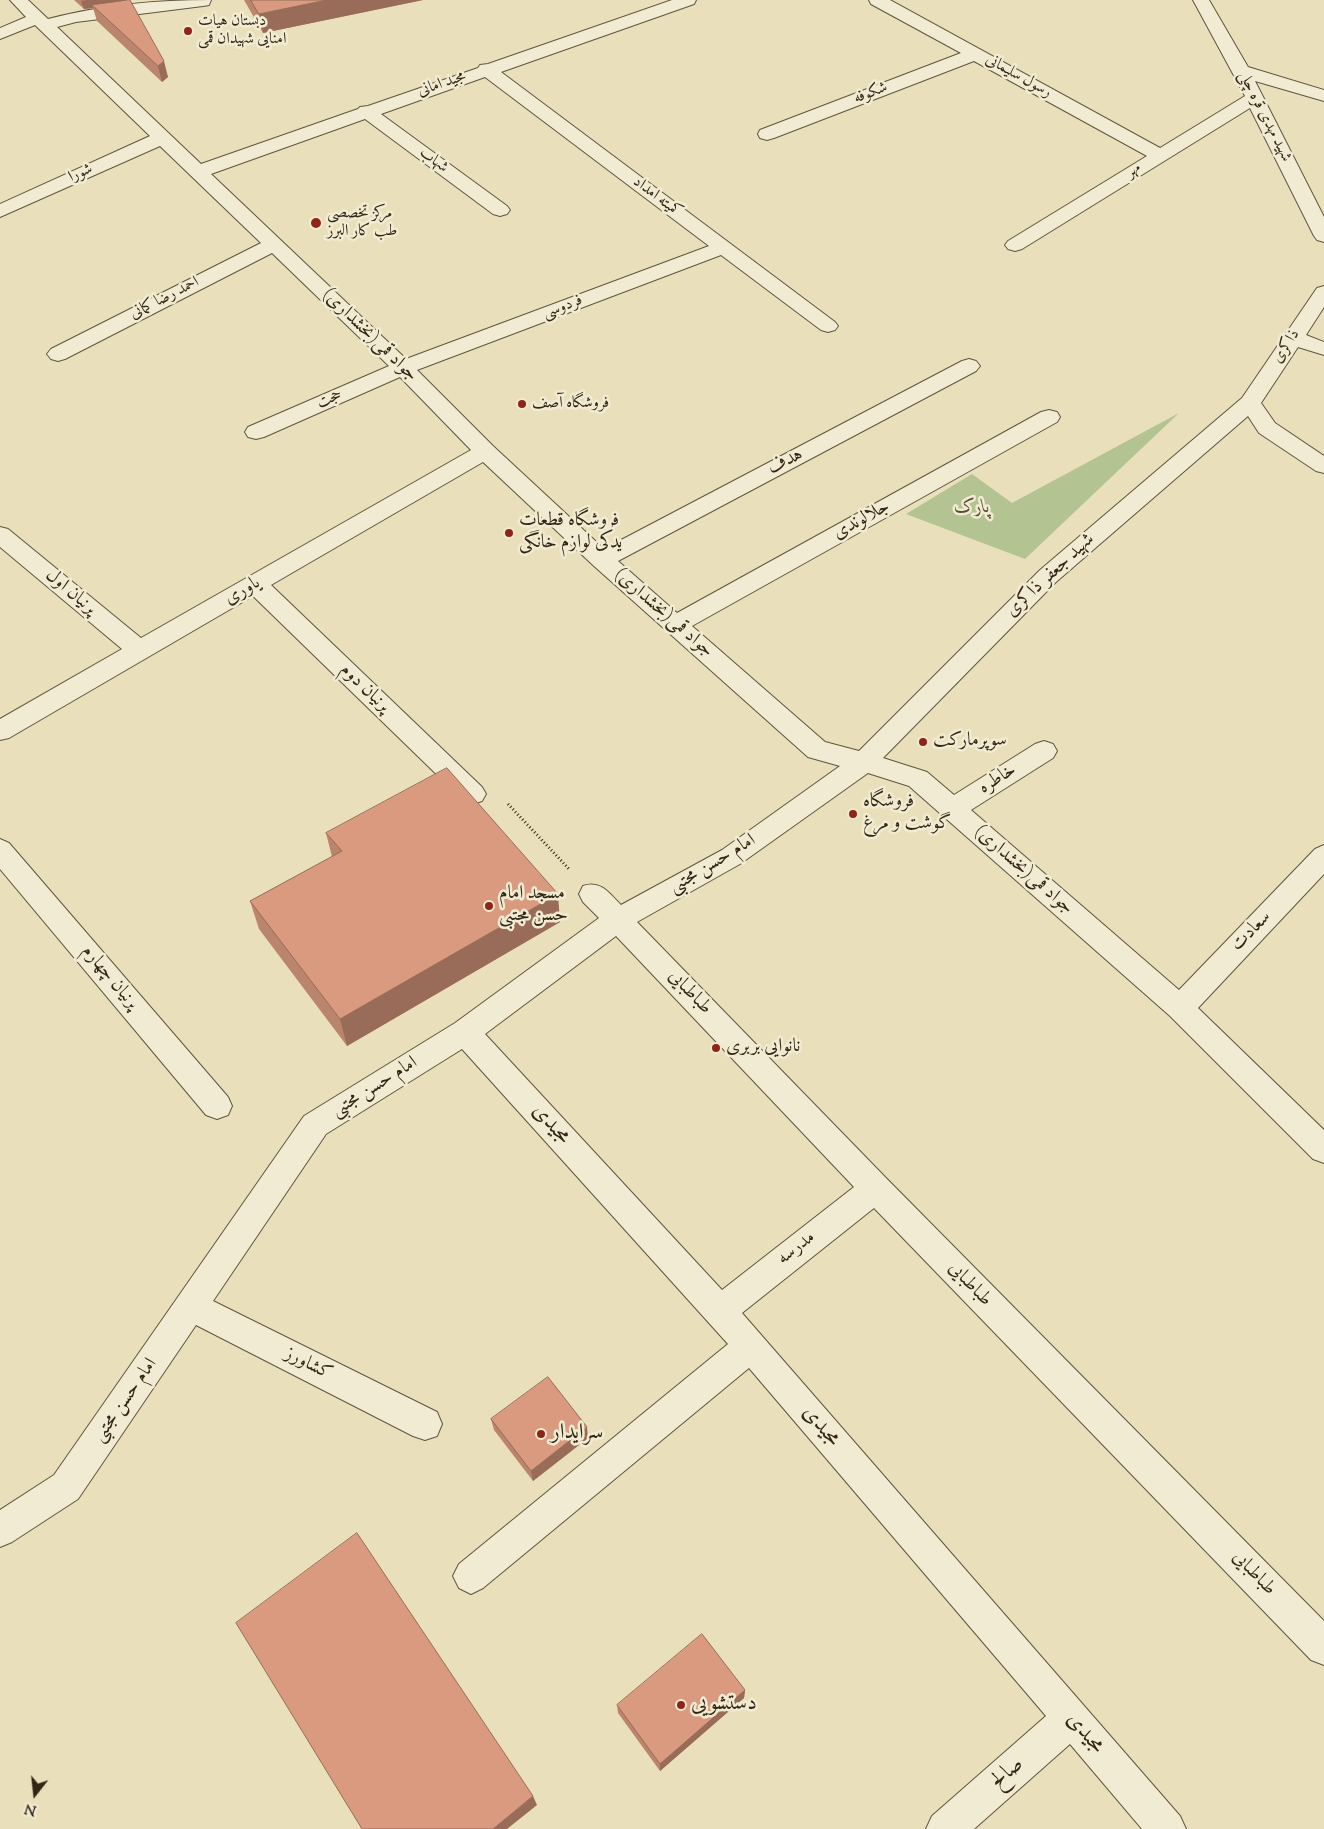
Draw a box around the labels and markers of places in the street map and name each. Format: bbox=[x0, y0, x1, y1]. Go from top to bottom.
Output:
place label: دبستان هیات امنایی شهیدان قمی bbox=[198, 12, 286, 50]
marker: دبستان هیات امنایی شهیدان قمی bbox=[182, 25, 194, 37]
place label: مرکز تخصصی طب کار البرز bbox=[327, 204, 397, 242]
marker: مرکز تخصصی طب کار البرز bbox=[309, 216, 323, 230]
place label: فروشگاه آصف bbox=[532, 394, 609, 414]
marker: فروشگاه آصف bbox=[516, 398, 528, 410]
place label: فروشگاه قطعات یدکی لوازم خانگی bbox=[519, 511, 622, 555]
marker: فروشگاه قطعات یدکی لوازم خانگی bbox=[503, 527, 515, 539]
place label: سوپرمارکت bbox=[933, 731, 1007, 753]
marker: سوپرمارکت bbox=[917, 736, 929, 748]
place label: فروشگاه گوشت و مرغ bbox=[863, 792, 951, 836]
marker: فروشگاه گوشت و مرغ bbox=[847, 808, 859, 820]
place label: مسجد امام حسن مجتبی bbox=[499, 884, 568, 928]
marker: مسجد امام حسن مجتبی bbox=[483, 900, 495, 912]
place label: نانوایی بربری bbox=[726, 1037, 800, 1059]
marker: نانوایی بربری bbox=[710, 1042, 722, 1054]
place label: سرایدار bbox=[551, 1421, 603, 1447]
marker: سرایدار bbox=[535, 1428, 547, 1440]
place label: دستشویی bbox=[691, 1692, 757, 1718]
marker: دستشویی bbox=[675, 1699, 687, 1711]

